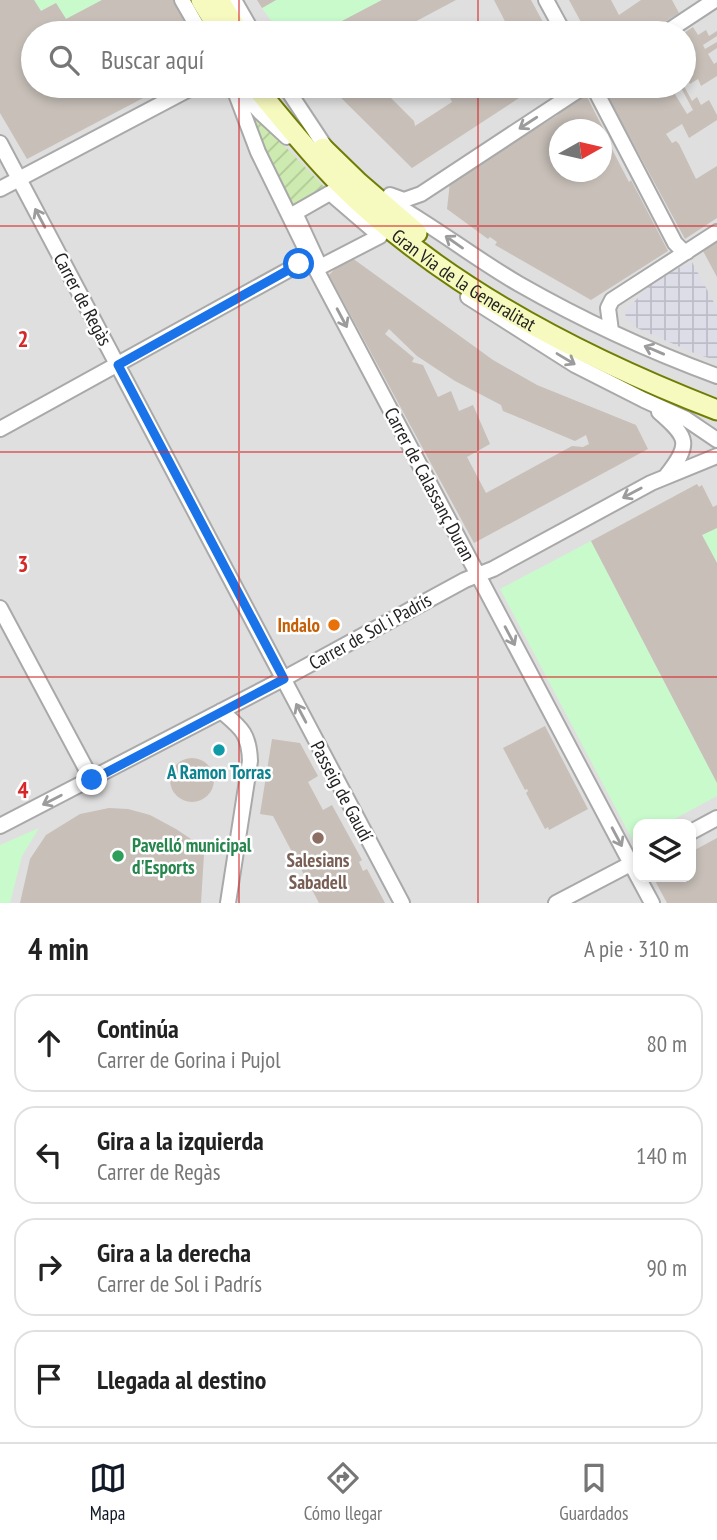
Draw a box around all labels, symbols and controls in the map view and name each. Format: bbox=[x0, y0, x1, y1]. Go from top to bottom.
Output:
search box bbox=[21, 21, 696, 98]
icon: search bbox=[45, 41, 83, 79]
text: Buscar aquí bbox=[101, 43, 204, 76]
one-way arrow bbox=[519, 116, 538, 131]
north arrow bbox=[549, 119, 612, 182]
one-way arrow bbox=[33, 208, 46, 229]
street label: Gran Via de la Generalitat bbox=[387, 224, 541, 337]
one-way arrow bbox=[445, 235, 464, 249]
street label: Carrer de Regàs bbox=[48, 248, 118, 350]
route start bbox=[283, 248, 314, 279]
one-way arrow bbox=[335, 307, 349, 328]
text: 2 bbox=[18, 324, 29, 353]
one-way arrow bbox=[644, 343, 665, 356]
one-way arrow bbox=[556, 352, 576, 366]
street label: Carrer de Calassanç Duran bbox=[379, 403, 481, 565]
one-way arrow bbox=[622, 487, 643, 501]
text: 3 bbox=[18, 549, 29, 578]
street label: Carrer de Sol i Padrís bbox=[305, 587, 435, 675]
place label: Indalo bbox=[278, 613, 320, 637]
marker: Indalo bbox=[326, 617, 342, 633]
one-way arrow bbox=[504, 625, 517, 646]
one-way arrow bbox=[294, 703, 307, 724]
street label: Passeig de Gaudí bbox=[305, 737, 379, 845]
marker: A Ramon Torras bbox=[211, 742, 227, 758]
place label: A Ramon Torras bbox=[166, 760, 271, 784]
route end bbox=[76, 764, 107, 795]
text: 4 bbox=[18, 775, 29, 804]
one-way arrow bbox=[42, 793, 63, 807]
map controls bbox=[633, 819, 696, 882]
button: layers bbox=[633, 819, 696, 882]
one-way arrow bbox=[610, 826, 624, 846]
marker: Salesians Sabadell bbox=[310, 830, 326, 846]
place label: Pavelló municipal d'Esports bbox=[132, 833, 252, 879]
marker: Pavelló municipal d'Esports bbox=[110, 848, 126, 864]
place label: Salesians Sabadell bbox=[287, 848, 350, 894]
text: 4 min bbox=[28, 929, 89, 968]
text: A pie · 310 m bbox=[584, 934, 689, 963]
text: Continúa bbox=[97, 1012, 179, 1045]
icon: ahead bbox=[30, 1024, 68, 1062]
text: 80 m bbox=[646, 1029, 687, 1058]
text: Carrer de Gorina i Pujol bbox=[97, 1045, 281, 1074]
text: Gira a la izquierda bbox=[97, 1124, 264, 1157]
icon: left bbox=[30, 1136, 68, 1174]
text: 140 m bbox=[636, 1141, 687, 1170]
text: Carrer de Regàs bbox=[97, 1157, 220, 1186]
text: Gira a la derecha bbox=[97, 1236, 251, 1269]
icon: right bbox=[30, 1248, 68, 1286]
text: 90 m bbox=[646, 1253, 687, 1282]
text: Carrer de Sol i Padrís bbox=[97, 1269, 262, 1298]
icon: arrive bbox=[30, 1360, 68, 1398]
text: Llegada al destino bbox=[97, 1363, 266, 1396]
tab: Mapa bbox=[89, 1459, 127, 1525]
tab: Cómo llegar bbox=[304, 1459, 382, 1525]
tab: Guardados bbox=[559, 1459, 628, 1525]

